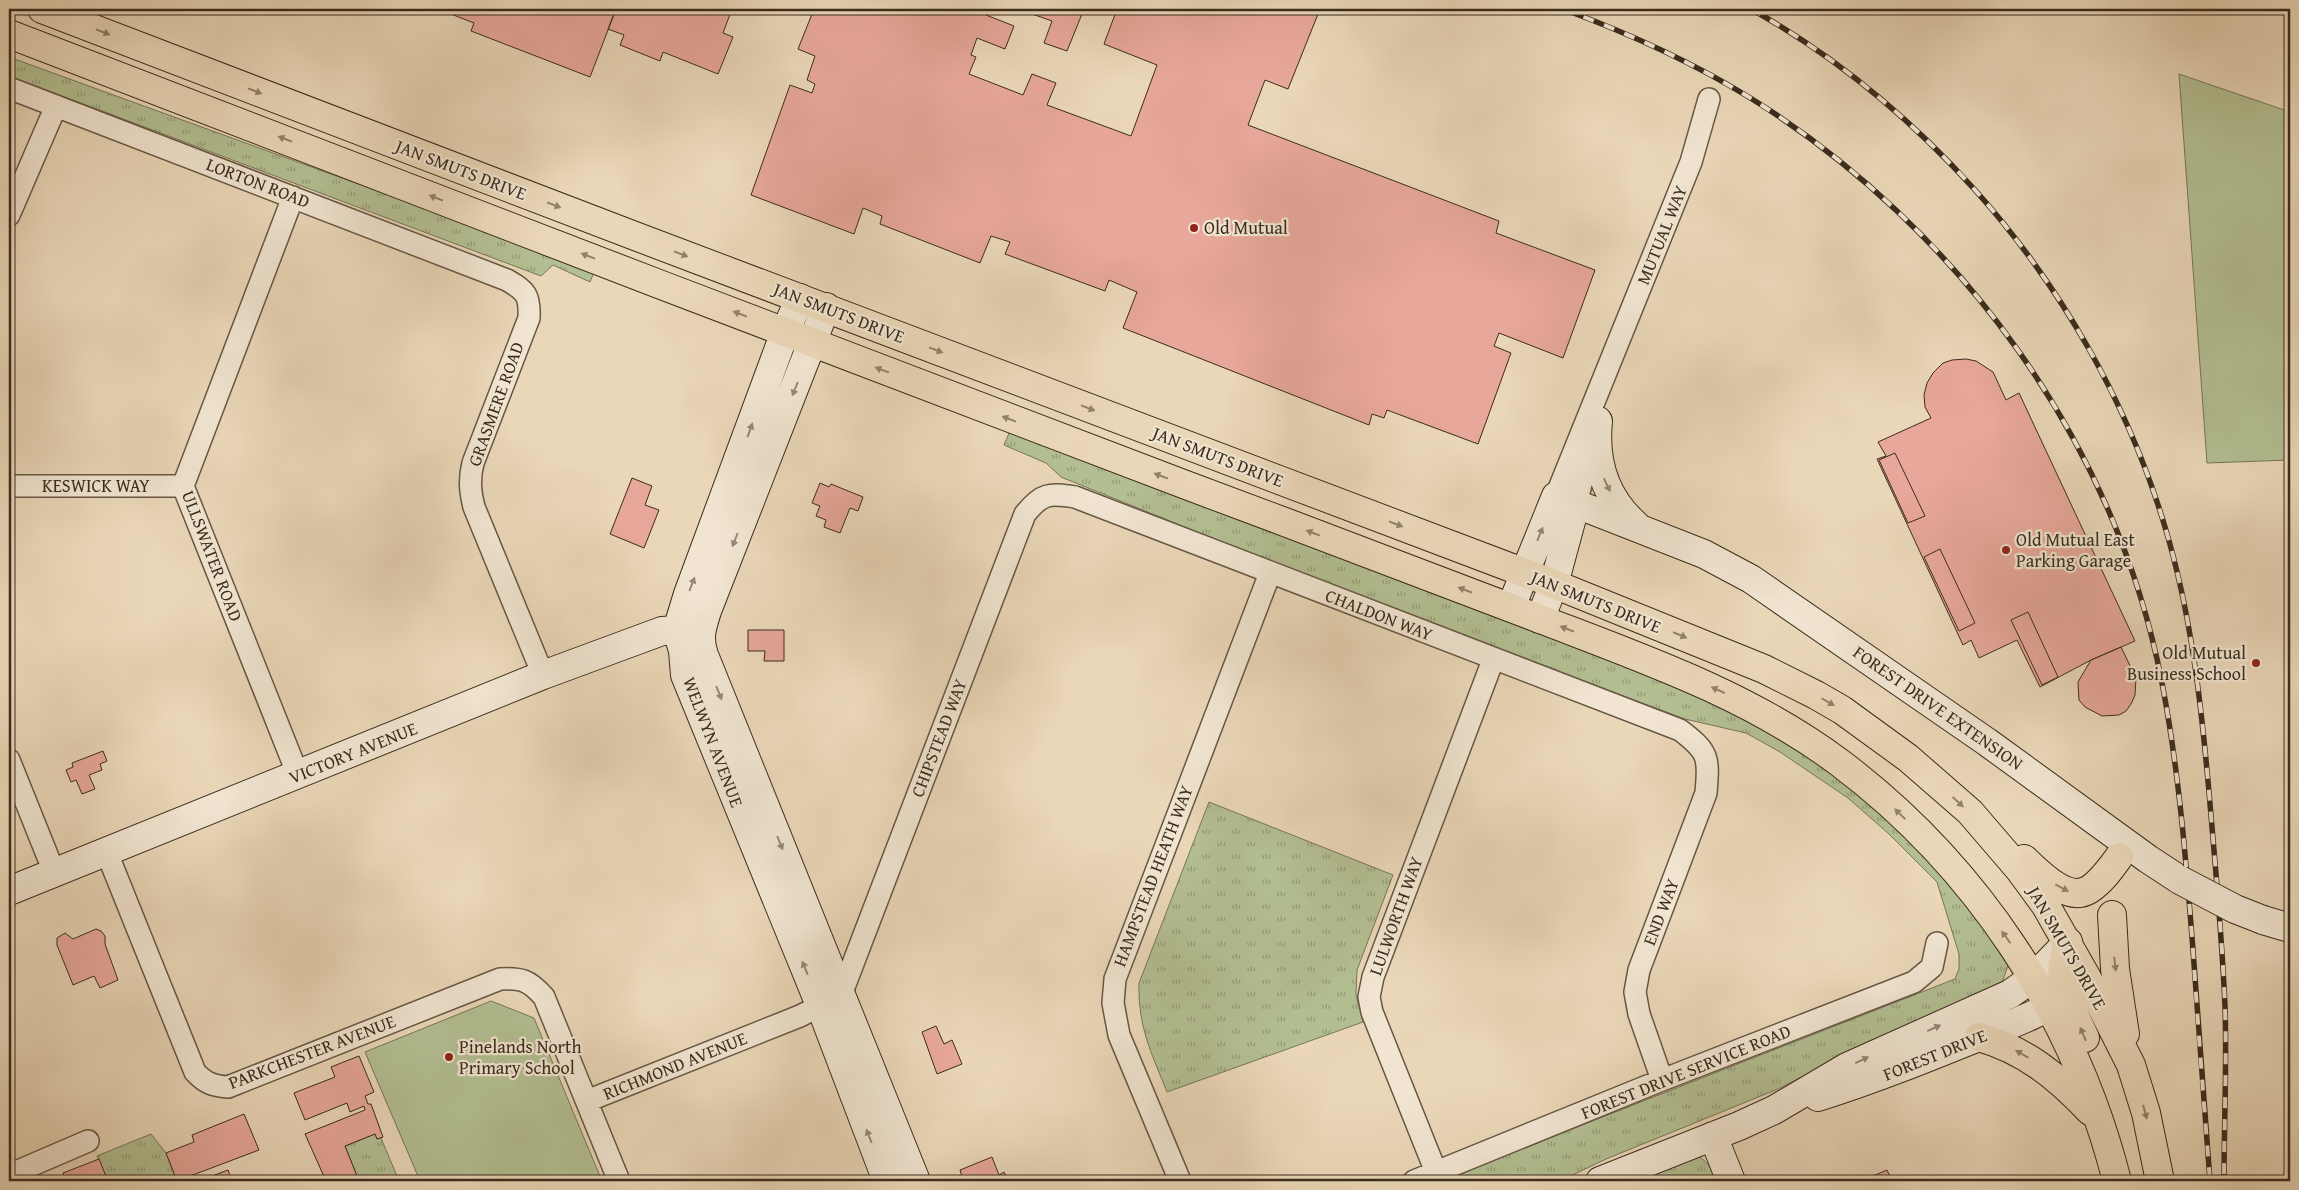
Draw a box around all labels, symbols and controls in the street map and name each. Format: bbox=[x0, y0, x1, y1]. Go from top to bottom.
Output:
one-way arrow bbox=[96, 29, 111, 37]
one-way arrow bbox=[248, 87, 263, 95]
street label: JAN SMUTS DRIVE bbox=[390, 131, 531, 207]
one-way arrow bbox=[278, 135, 292, 143]
street label: LORTON ROAD bbox=[202, 150, 314, 215]
street label: MUTUAL WAY bbox=[1629, 181, 1694, 289]
one-way arrow bbox=[429, 194, 444, 201]
one-way arrow bbox=[547, 201, 562, 209]
place label: Old Mutual bbox=[1204, 214, 1288, 241]
marker: Old Mutual bbox=[1188, 222, 1200, 234]
one-way arrow bbox=[674, 250, 688, 258]
one-way arrow bbox=[580, 252, 595, 260]
street label: JAN SMUTS DRIVE bbox=[768, 274, 909, 350]
one-way arrow bbox=[732, 310, 747, 318]
street label: GRASMERE ROAD bbox=[461, 338, 531, 470]
one-way arrow bbox=[929, 346, 944, 354]
one-way arrow bbox=[874, 366, 889, 373]
one-way arrow bbox=[790, 382, 798, 396]
one-way arrow bbox=[1081, 404, 1096, 412]
one-way arrow bbox=[1002, 414, 1016, 422]
street label: JAN SMUTS DRIVE bbox=[1147, 418, 1288, 494]
one-way arrow bbox=[746, 422, 754, 437]
street label: KESWICK WAY bbox=[42, 472, 150, 499]
one-way arrow bbox=[1153, 472, 1168, 480]
one-way arrow bbox=[1602, 478, 1611, 493]
street label: ULLSWATER ROAD bbox=[175, 486, 250, 625]
one-way arrow bbox=[1388, 521, 1403, 528]
place label: Old Mutual East Parking Garage bbox=[2016, 526, 2135, 574]
one-way arrow bbox=[1537, 527, 1545, 541]
one-way arrow bbox=[1305, 529, 1320, 537]
one-way arrow bbox=[731, 533, 739, 548]
marker: Old Mutual East Parking Garage bbox=[2000, 544, 2012, 556]
street label: JAN SMUTS DRIVE bbox=[1525, 562, 1665, 640]
one-way arrow bbox=[688, 576, 696, 591]
street label: CHALDON WAY bbox=[1322, 582, 1437, 647]
one-way arrow bbox=[1458, 586, 1473, 593]
one-way arrow bbox=[1559, 625, 1574, 633]
one-way arrow bbox=[1673, 632, 1687, 640]
street label: FOREST DRIVE EXTENSION bbox=[1848, 639, 2029, 777]
place label: Old Mutual Business School bbox=[2127, 639, 2246, 687]
marker: Old Mutual Business School bbox=[2250, 657, 2262, 669]
street label: WELWYN AVENUE bbox=[676, 673, 751, 811]
street label: CHIPSTEAD WAY bbox=[904, 675, 974, 801]
one-way arrow bbox=[716, 685, 723, 700]
one-way arrow bbox=[1711, 685, 1725, 693]
one-way arrow bbox=[1822, 697, 1835, 706]
street label: VICTORY AVENUE bbox=[285, 714, 421, 791]
street label: HAMPSTEAD HEATH WAY bbox=[1105, 781, 1200, 970]
one-way arrow bbox=[1951, 796, 1963, 808]
one-way arrow bbox=[1894, 808, 1906, 820]
one-way arrow bbox=[776, 836, 784, 851]
street label: LULWORTH WAY bbox=[1362, 852, 1430, 979]
street label: END WAY bbox=[1635, 874, 1686, 949]
street label: JAN SMUTS DRIVE bbox=[2020, 879, 2114, 1014]
one-way arrow bbox=[2055, 883, 2068, 892]
one-way arrow bbox=[2001, 930, 2011, 944]
one-way arrow bbox=[2111, 956, 2119, 972]
one-way arrow bbox=[800, 961, 808, 975]
street label: PARKCHESTER AVENUE bbox=[224, 1007, 399, 1096]
street label: FOREST DRIVE SERVICE ROAD bbox=[1577, 1017, 1795, 1126]
street label: FOREST DRIVE bbox=[1879, 1021, 1991, 1088]
one-way arrow bbox=[1927, 1023, 1941, 1031]
street label: RICHMOND AVENUE bbox=[599, 1024, 751, 1107]
one-way arrow bbox=[2079, 1026, 2087, 1041]
place label: Pinelands North Primary School bbox=[459, 1033, 582, 1081]
one-way arrow bbox=[2014, 1050, 2029, 1058]
marker: Pinelands North Primary School bbox=[443, 1051, 455, 1063]
one-way arrow bbox=[1855, 1056, 1869, 1064]
one-way arrow bbox=[2141, 1104, 2149, 1119]
one-way arrow bbox=[865, 1129, 873, 1143]

